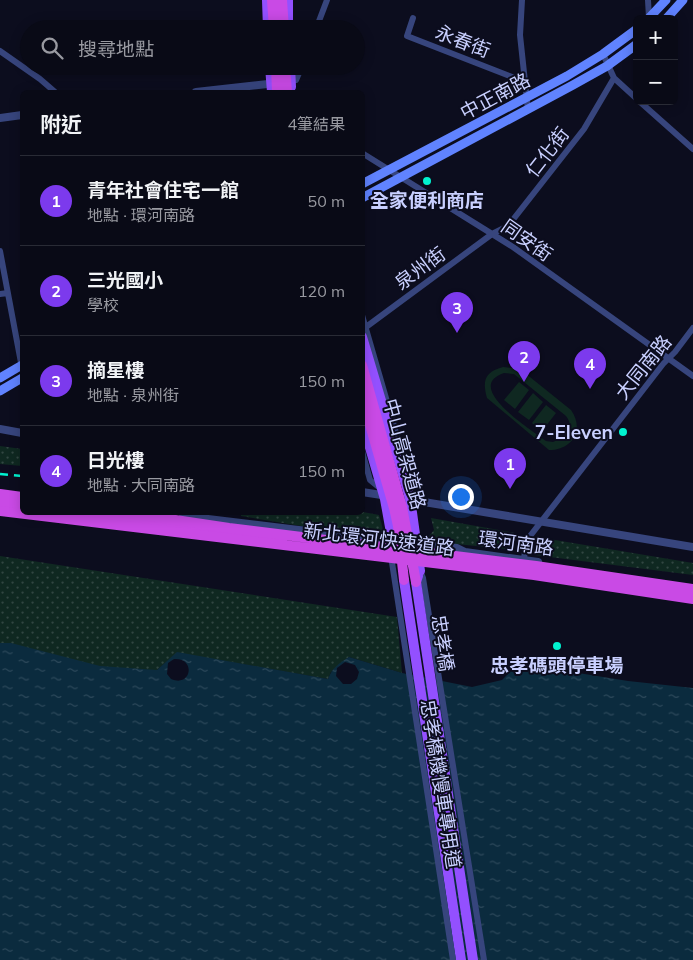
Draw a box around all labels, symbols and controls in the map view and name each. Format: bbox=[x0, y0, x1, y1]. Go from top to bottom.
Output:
map controls bbox=[633, 15, 678, 105]
button: + bbox=[633, 15, 678, 60]
search box bbox=[20, 20, 365, 75]
street label: 永春街 bbox=[432, 20, 494, 62]
icon: search bbox=[38, 34, 66, 62]
text: 搜尋地點 bbox=[78, 37, 154, 61]
button: − bbox=[633, 60, 678, 105]
street label: 中正南路 bbox=[456, 68, 534, 124]
text: 附近 bbox=[40, 111, 82, 137]
text: 4筆結果 bbox=[287, 114, 345, 134]
street label: 仁化街 bbox=[520, 122, 574, 182]
marker: 全家便利商店 bbox=[421, 175, 433, 187]
text: 青年社會住宅一館 bbox=[87, 178, 239, 202]
place label: 全家便利商店 bbox=[370, 188, 484, 212]
text: 1 bbox=[51, 191, 61, 211]
text: 50 m bbox=[308, 191, 345, 211]
text: 地點 · 環河南路 bbox=[87, 205, 195, 225]
street label: 同安街 bbox=[497, 214, 557, 266]
street label: 泉州街 bbox=[390, 242, 450, 294]
text: 三光國小 bbox=[87, 268, 163, 292]
text: 2 bbox=[51, 281, 61, 301]
text: 120 m bbox=[298, 281, 345, 301]
pin: 3 bbox=[441, 292, 473, 333]
text: 學校 bbox=[87, 295, 119, 315]
street label: 大同南路 bbox=[610, 330, 676, 404]
pin: 2 bbox=[508, 341, 540, 382]
pin: 4 bbox=[574, 348, 606, 389]
text: 摘星樓 bbox=[87, 358, 144, 382]
text: 3 bbox=[51, 371, 61, 391]
text: 150 m bbox=[298, 371, 345, 391]
text: 地點 · 泉州街 bbox=[87, 385, 179, 405]
street label: 中山高架道路 bbox=[379, 396, 431, 512]
place label: 7-Eleven bbox=[535, 420, 613, 444]
marker: 7-Eleven bbox=[617, 426, 629, 438]
text: 日光樓 bbox=[87, 448, 144, 472]
pin: 1 bbox=[494, 448, 526, 489]
text: 4 bbox=[51, 461, 61, 481]
text: 150 m bbox=[298, 461, 345, 481]
text: 地點 · 大同南路 bbox=[87, 475, 195, 495]
your location bbox=[448, 484, 474, 510]
street label: 新北環河快速道路 bbox=[302, 518, 456, 560]
street label: 環河南路 bbox=[477, 526, 555, 560]
street label: 忠孝橋 bbox=[427, 613, 459, 673]
marker: 忠孝碼頭停車場 bbox=[551, 640, 563, 652]
place label: 忠孝碼頭停車場 bbox=[490, 653, 624, 677]
street label: 忠孝橋機慢車專用道 bbox=[416, 698, 466, 870]

